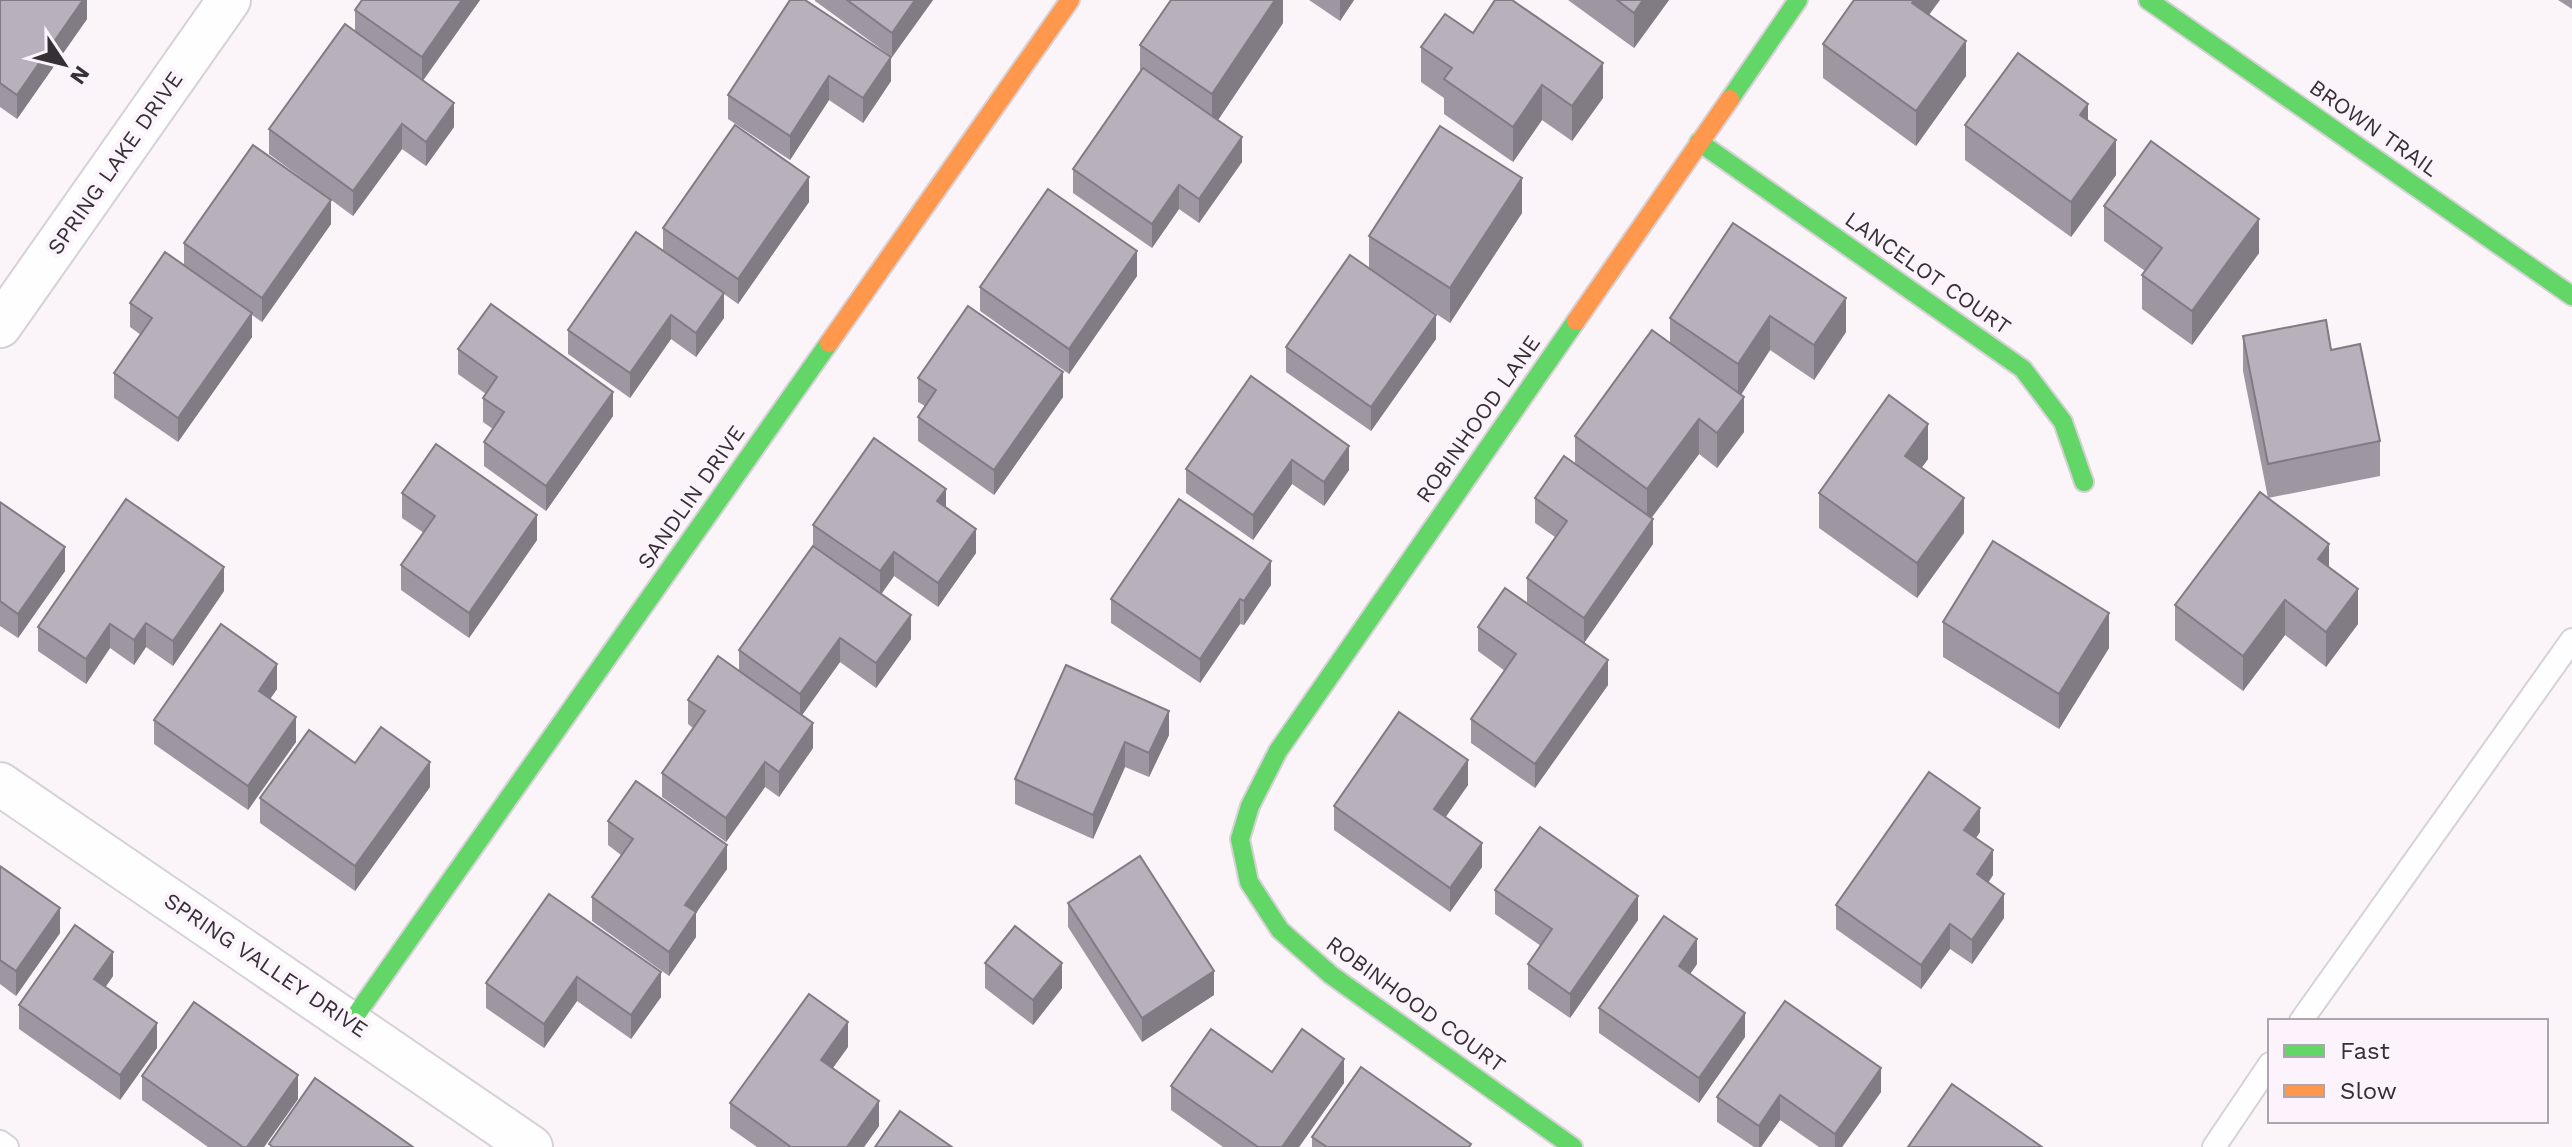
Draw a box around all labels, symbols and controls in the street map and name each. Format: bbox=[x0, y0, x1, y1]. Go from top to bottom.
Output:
north arrow bbox=[24, 24, 104, 104]
street label: SPRING LAKE DRIVE bbox=[42, 66, 188, 260]
street label: BROWN TRAIL bbox=[2305, 74, 2443, 182]
street label: LANCELOT COURT bbox=[1840, 206, 2016, 340]
street label: ROBINHOOD LANE bbox=[1411, 331, 1545, 507]
street label: SANDLIN DRIVE bbox=[632, 421, 750, 573]
street label: SPRING VALLEY DRIVE bbox=[160, 888, 372, 1042]
street label: ROBINHOOD COURT bbox=[1322, 931, 1510, 1077]
legend bbox=[2268, 1019, 2548, 1123]
text: Fast bbox=[2340, 1037, 2390, 1065]
text: Slow bbox=[2340, 1077, 2397, 1105]

